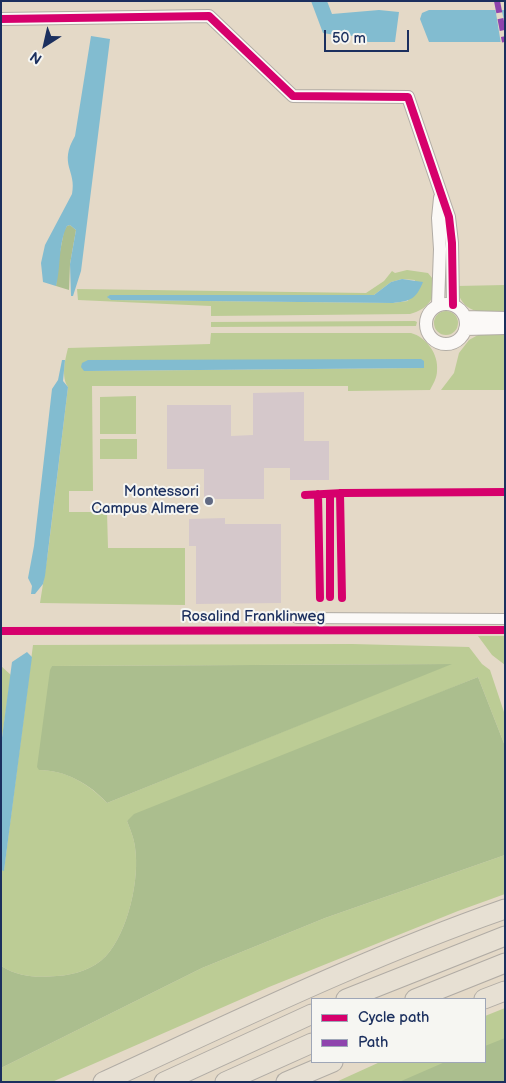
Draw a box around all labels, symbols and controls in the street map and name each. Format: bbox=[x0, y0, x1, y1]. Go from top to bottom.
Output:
north arrow bbox=[20, 20, 70, 70]
scale bar bbox=[326, 20, 411, 52]
text: 50 m bbox=[332, 29, 366, 48]
text: N bbox=[27, 48, 45, 68]
place label: Montessori Campus Almere bbox=[91, 483, 199, 518]
marker: Montessori Campus Almere bbox=[203, 495, 215, 507]
street label: Rosalind Franklinweg bbox=[181, 608, 325, 626]
legend bbox=[311, 998, 486, 1063]
text: Cycle path bbox=[358, 1008, 429, 1027]
text: Path bbox=[358, 1033, 388, 1052]

